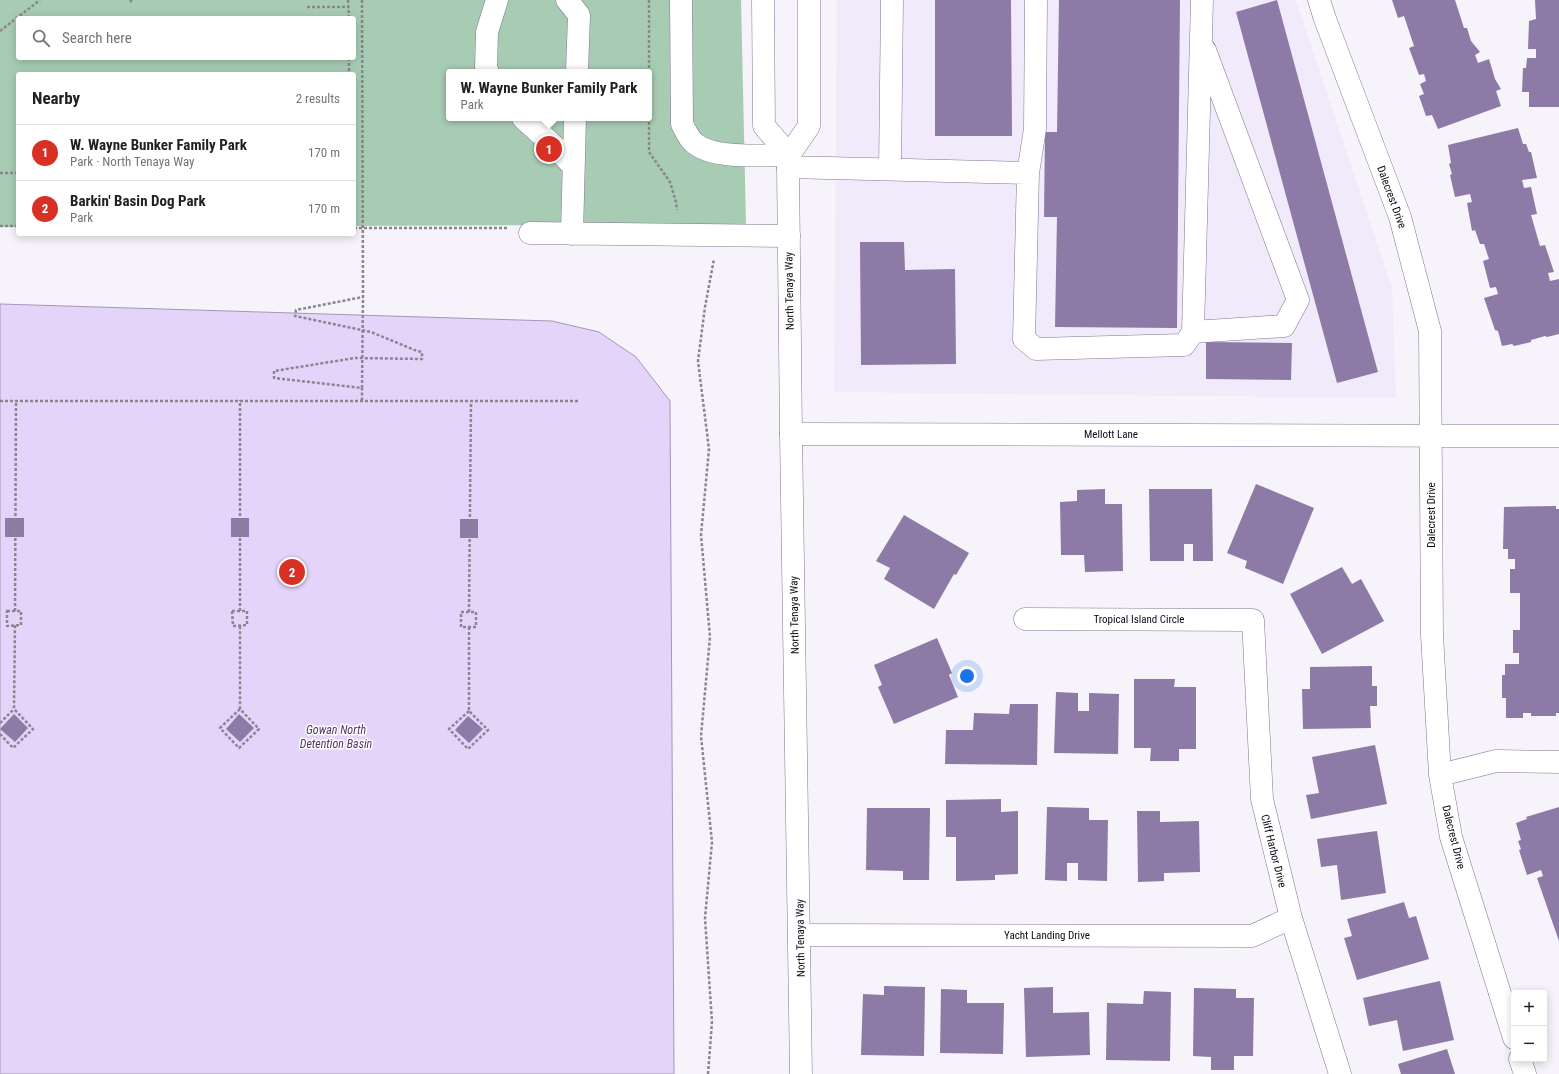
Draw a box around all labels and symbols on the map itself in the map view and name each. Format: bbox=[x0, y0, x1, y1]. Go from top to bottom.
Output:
pin: 1 bbox=[536, 134, 562, 164]
street label: Dalecrest Drive bbox=[1374, 164, 1409, 230]
street label: North Tenaya Way bbox=[782, 251, 797, 330]
street label: Mellott Lane bbox=[1084, 428, 1138, 441]
street label: Dalecrest Drive bbox=[1425, 482, 1438, 548]
pin: 2 bbox=[279, 557, 305, 587]
street label: North Tenaya Way bbox=[787, 575, 802, 654]
street label: Tropical Island Circle bbox=[1093, 613, 1185, 626]
your location bbox=[957, 666, 977, 686]
water label: Gowan North Detention Basin bbox=[300, 723, 373, 751]
street label: Dalecrest Drive bbox=[1439, 804, 1468, 870]
street label: Cliff Harbor Drive bbox=[1258, 813, 1289, 889]
street label: North Tenaya Way bbox=[793, 898, 808, 977]
street label: Yacht Landing Drive bbox=[1004, 929, 1090, 942]

